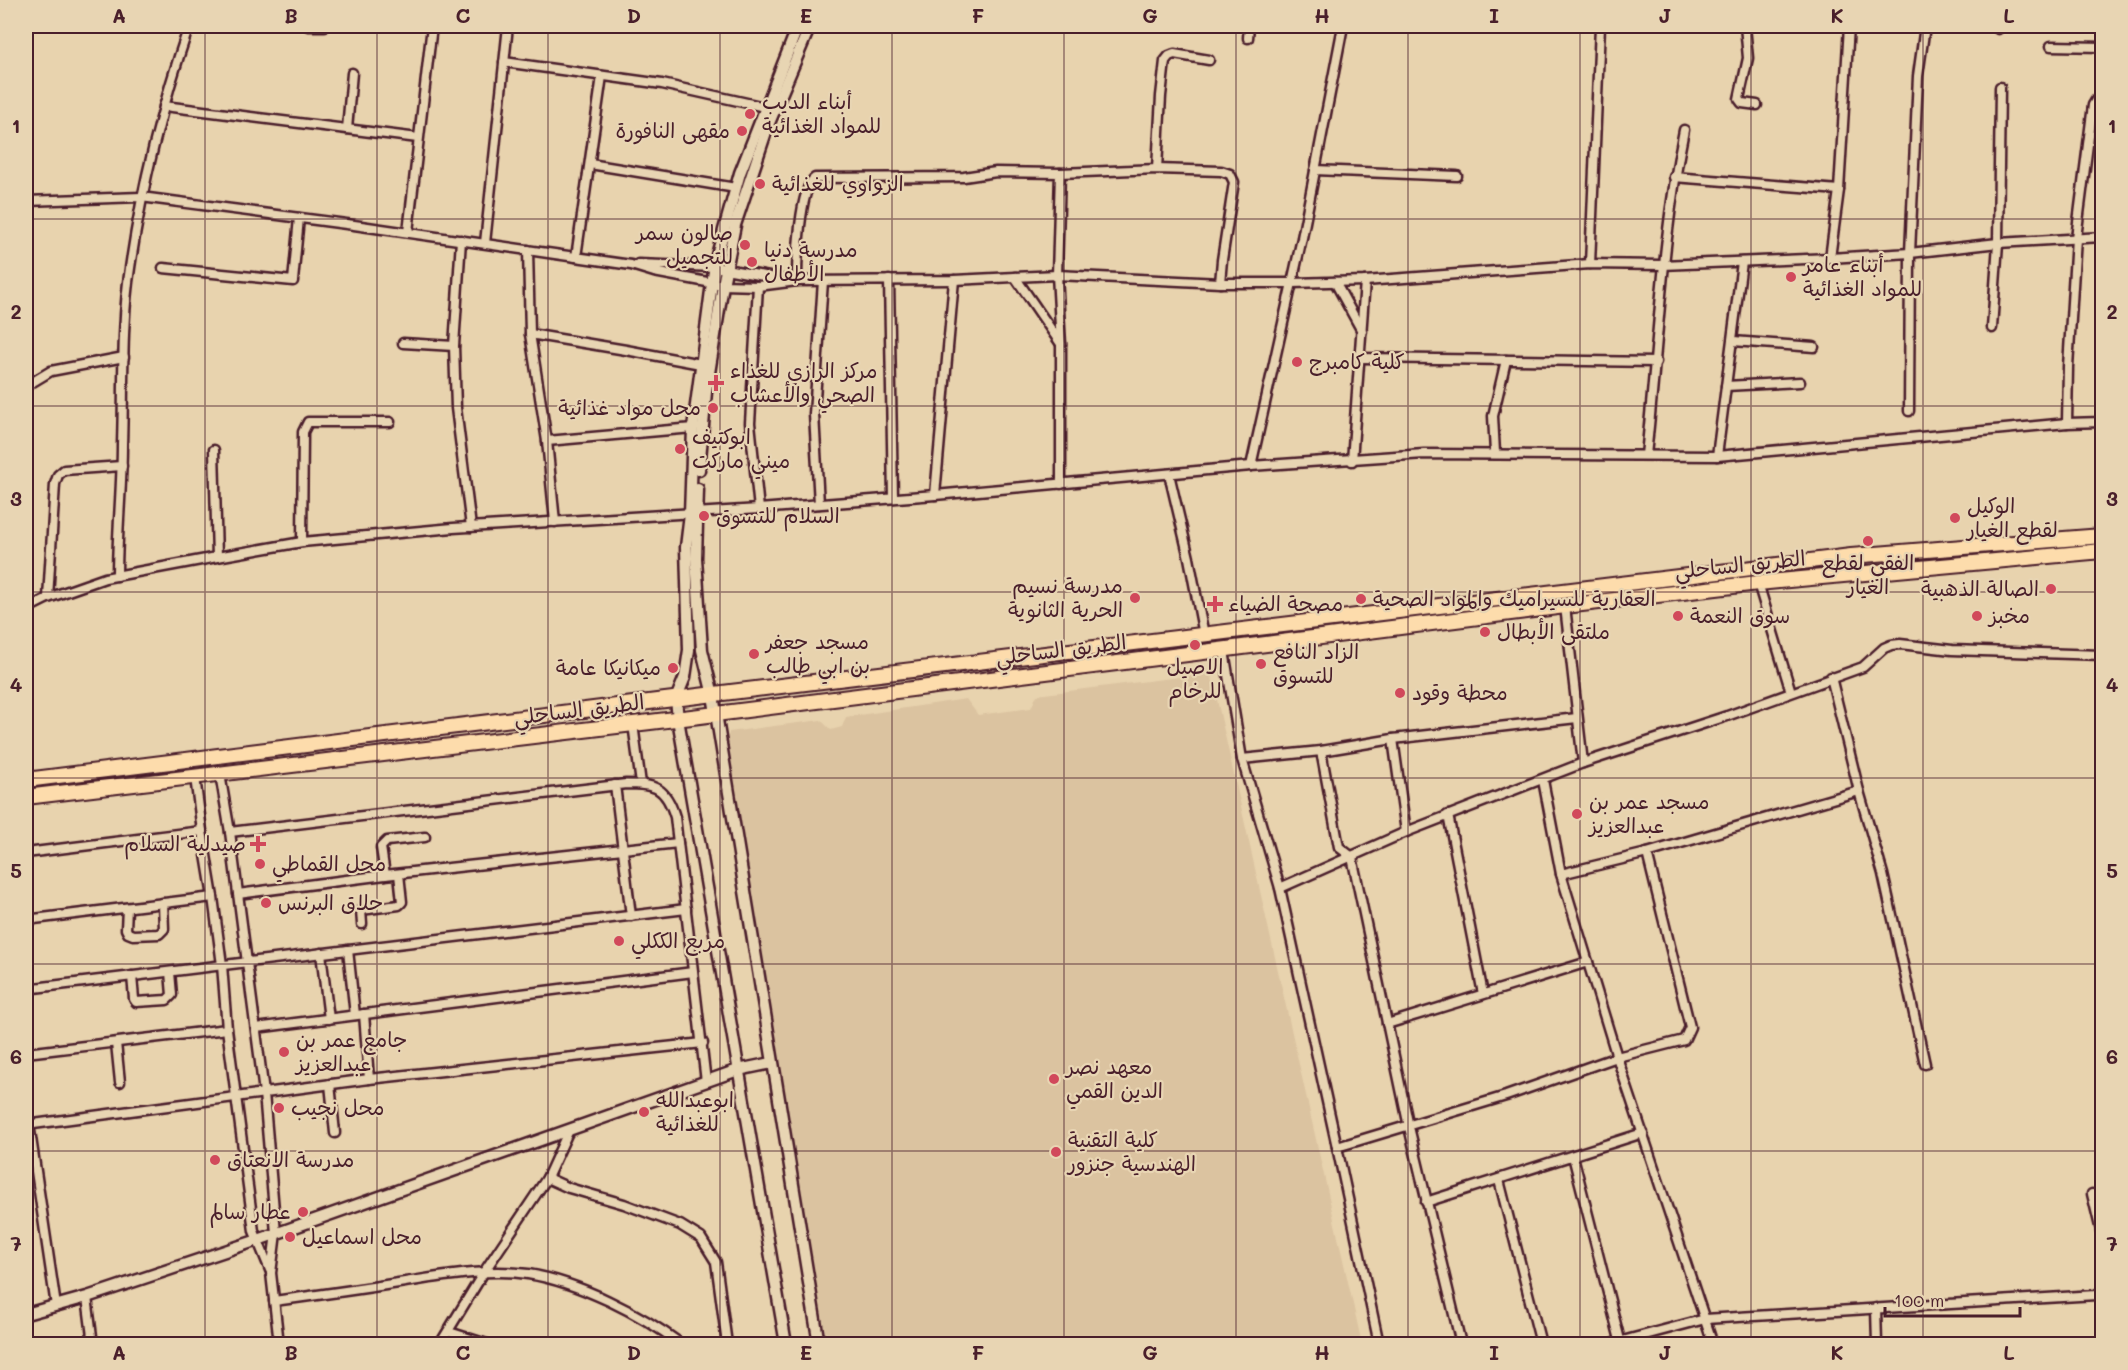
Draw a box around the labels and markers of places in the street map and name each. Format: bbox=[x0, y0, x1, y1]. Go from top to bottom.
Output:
place label: أبناء الديب للمواد الغذائية bbox=[762, 87, 881, 139]
marker: أبناء الديب للمواد الغذائية bbox=[743, 107, 757, 121]
place label: مقهى النافورة bbox=[615, 116, 730, 145]
marker: مقهى النافورة bbox=[735, 124, 749, 138]
place label: الزواوي للغذائية bbox=[772, 169, 904, 199]
marker: الزواوي للغذائية bbox=[753, 177, 767, 191]
place label: صالون سمر للتجميل bbox=[634, 218, 733, 269]
place label: مدرسة دنيا الأطفال bbox=[764, 235, 858, 286]
marker: صالون سمر للتجميل bbox=[738, 238, 752, 252]
place label: أبناء عامر للمواد الغذائية bbox=[1801, 250, 1922, 302]
marker: مدرسة دنيا الأطفال bbox=[745, 255, 759, 269]
marker: أبناء عامر للمواد الغذائية bbox=[1784, 270, 1798, 284]
place label: كلية كامبرج bbox=[1309, 347, 1405, 376]
marker: كلية كامبرج bbox=[1290, 355, 1304, 369]
place label: مركز الرازي للغذاء الصحي والأعشاب bbox=[730, 356, 877, 414]
marker: مركز الرازي للغذاء الصحي والأعشاب bbox=[707, 374, 725, 392]
place label: محل مواد غذائية bbox=[558, 393, 701, 421]
marker: محل مواد غذائية bbox=[706, 401, 720, 415]
place label: ابوكتيف ميني ماركت bbox=[692, 422, 790, 480]
marker: ابوكتيف ميني ماركت bbox=[673, 442, 687, 456]
place label: الوكيل لقطع الغيار bbox=[1965, 491, 2058, 545]
place label: السلام للتسوق bbox=[716, 501, 840, 532]
marker: السلام للتسوق bbox=[697, 509, 711, 523]
marker: الوكيل لقطع الغيار bbox=[1948, 511, 1962, 525]
marker: الفقي لقطع الغيار bbox=[1861, 534, 1875, 548]
place label: الفقي لقطع الغيار bbox=[1822, 548, 1914, 599]
place label: مدرسة نسيم الحرية الثانوية bbox=[1008, 571, 1123, 624]
place label: الصالة الذهبية bbox=[1921, 574, 2039, 602]
marker: الصالة الذهبية bbox=[2044, 582, 2058, 596]
place label: العقارية للسيراميك والمواد الصحية bbox=[1373, 584, 1656, 612]
place label: مصحة الضياء bbox=[1228, 589, 1343, 616]
marker: مدرسة نسيم الحرية الثانوية bbox=[1128, 591, 1142, 605]
marker: العقارية للسيراميك والمواد الصحية bbox=[1354, 592, 1368, 606]
marker: مصحة الضياء bbox=[1206, 595, 1224, 613]
place label: سوق النعمة bbox=[1690, 601, 1790, 629]
place label: مخبز bbox=[1987, 601, 2030, 629]
marker: سوق النعمة bbox=[1671, 609, 1685, 623]
marker: مخبز bbox=[1970, 609, 1984, 623]
place label: ملتقى الأبطال bbox=[1497, 617, 1610, 646]
marker: ملتقى الأبطال bbox=[1478, 625, 1492, 639]
place label: مسجد جعفر بن ابي طالب bbox=[764, 627, 870, 685]
place label: الزاد النافع للتسوق bbox=[1273, 637, 1359, 690]
marker: الاصيل للرخام bbox=[1188, 638, 1202, 652]
marker: مسجد جعفر بن ابي طالب bbox=[747, 647, 761, 661]
place label: الاصيل للرخام bbox=[1167, 652, 1223, 707]
place label: ميكانيكا عامة bbox=[556, 653, 661, 680]
marker: الزاد النافع للتسوق bbox=[1254, 657, 1268, 671]
marker: ميكانيكا عامة bbox=[666, 661, 680, 675]
place label: محطة وقود bbox=[1412, 678, 1508, 706]
marker: محطة وقود bbox=[1393, 686, 1407, 700]
place label: مسجد عمر بن عبدالعزيز bbox=[1587, 787, 1710, 839]
marker: مسجد عمر بن عبدالعزيز bbox=[1570, 807, 1584, 821]
place label: صيدلية السلام bbox=[124, 829, 246, 860]
marker: صيدلية السلام bbox=[251, 837, 265, 851]
place label: محل القماطي bbox=[272, 849, 386, 883]
marker: محل القماطي bbox=[253, 857, 267, 871]
place label: حلاق البرنس bbox=[278, 888, 383, 916]
marker: حلاق البرنس bbox=[259, 896, 273, 910]
place label: مربع الككلي bbox=[631, 926, 725, 960]
marker: مربع الككلي bbox=[612, 934, 626, 948]
place label: جامع عمر بن عبدالعزيز bbox=[294, 1025, 407, 1077]
marker: جامع عمر بن عبدالعزيز bbox=[277, 1045, 291, 1059]
place label: معهد نصر الدين القمي bbox=[1064, 1052, 1163, 1110]
marker: معهد نصر الدين القمي bbox=[1047, 1072, 1061, 1086]
place label: ابوعبدالله للغذائية bbox=[656, 1085, 734, 1136]
place label: محل نجيب bbox=[291, 1093, 385, 1121]
marker: محل نجيب bbox=[272, 1101, 286, 1115]
marker: ابوعبدالله للغذائية bbox=[637, 1105, 651, 1119]
place label: كلية التقنية الهندسية جنزور bbox=[1066, 1125, 1196, 1176]
place label: مدرسة الانعتاق bbox=[227, 1145, 354, 1172]
marker: كلية التقنية الهندسية جنزور bbox=[1049, 1145, 1063, 1159]
marker: مدرسة الانعتاق bbox=[208, 1153, 222, 1167]
place label: عطار سالم bbox=[209, 1197, 291, 1228]
marker: عطار سالم bbox=[296, 1205, 310, 1219]
place label: محل اسماعيل bbox=[302, 1222, 422, 1249]
marker: محل اسماعيل bbox=[283, 1230, 297, 1244]

